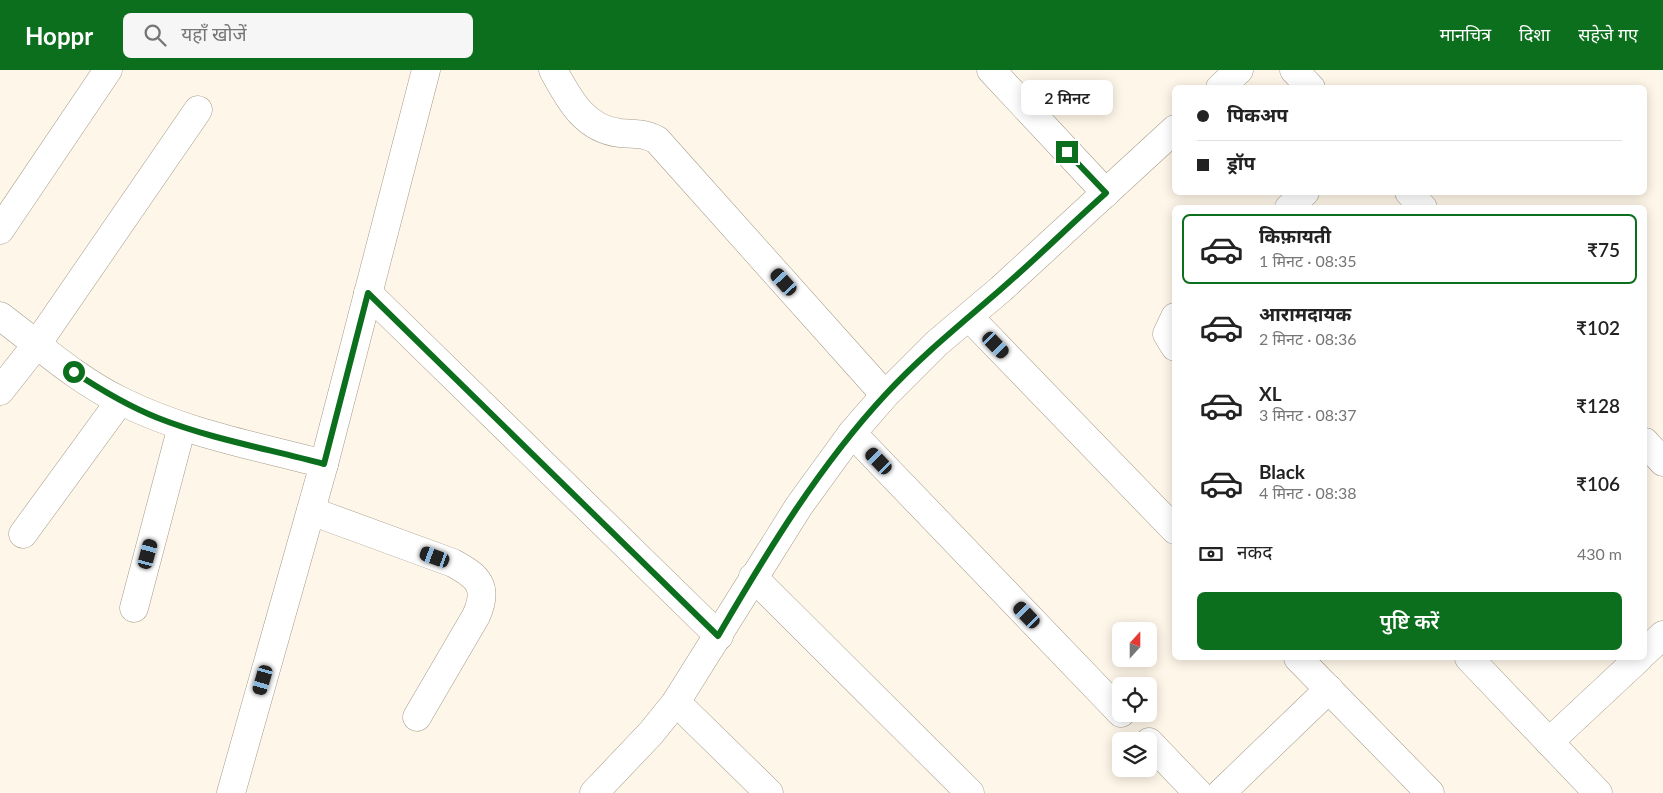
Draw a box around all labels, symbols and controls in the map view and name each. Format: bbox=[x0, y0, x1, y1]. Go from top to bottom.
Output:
search box bbox=[123, 13, 473, 58]
text: Hoppr bbox=[25, 21, 93, 50]
icon: search bbox=[141, 21, 169, 49]
text: यहाँ खोजें bbox=[181, 22, 247, 45]
text: मानचित्र bbox=[1440, 23, 1491, 45]
text: दिशा bbox=[1519, 23, 1550, 45]
text: सहेजे गए bbox=[1578, 23, 1638, 45]
callout: 2 मिनट bbox=[1021, 79, 1113, 114]
text: 2 मिनट bbox=[1044, 88, 1090, 107]
text: पिकअप bbox=[1227, 103, 1288, 126]
route end bbox=[1056, 141, 1078, 163]
text: ड्रॉप bbox=[1227, 151, 1255, 174]
text: किफ़ायती bbox=[1259, 224, 1331, 247]
icon: car bbox=[1199, 227, 1244, 272]
text: ₹75 bbox=[1587, 238, 1620, 261]
text: 1 मिनट · 08:35 bbox=[1259, 251, 1357, 270]
car bbox=[768, 266, 799, 298]
text: आरामदायक bbox=[1259, 302, 1351, 325]
icon: car bbox=[1199, 305, 1244, 350]
text: ₹102 bbox=[1576, 316, 1620, 339]
car bbox=[980, 329, 1011, 361]
text: 2 मिनट · 08:36 bbox=[1259, 329, 1357, 348]
route start bbox=[63, 361, 85, 383]
text: XL bbox=[1259, 382, 1282, 405]
icon: car bbox=[1199, 383, 1244, 428]
text: ₹128 bbox=[1576, 394, 1620, 417]
text: 3 मिनट · 08:37 bbox=[1259, 405, 1357, 424]
car bbox=[863, 445, 894, 477]
text: Black bbox=[1259, 460, 1305, 483]
icon: car bbox=[1199, 461, 1244, 506]
text: ₹106 bbox=[1576, 472, 1620, 495]
text: 4 मिनट · 08:38 bbox=[1259, 483, 1357, 502]
car bbox=[136, 538, 159, 570]
icon: cash bbox=[1197, 540, 1225, 568]
text: नकद bbox=[1237, 540, 1272, 563]
text: 430 m bbox=[1577, 544, 1622, 563]
car bbox=[418, 545, 451, 569]
button: पुष्टि करें bbox=[1197, 592, 1622, 650]
car bbox=[1011, 599, 1042, 631]
north arrow bbox=[1112, 622, 1158, 668]
map controls bbox=[1112, 622, 1157, 777]
car bbox=[251, 664, 274, 696]
button: locate bbox=[1112, 677, 1157, 722]
button: layers bbox=[1112, 732, 1157, 777]

